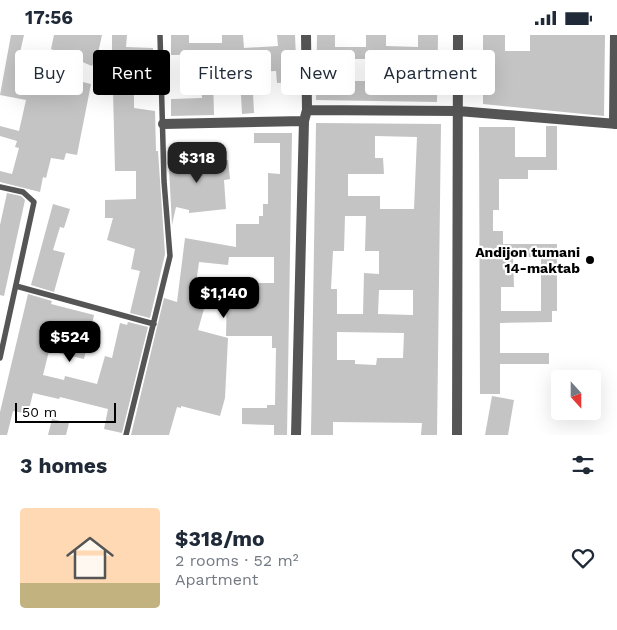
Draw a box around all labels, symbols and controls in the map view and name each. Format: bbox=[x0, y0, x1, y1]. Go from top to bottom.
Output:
text: 17:56 bbox=[25, 6, 73, 29]
chip: Buy bbox=[15, 50, 83, 95]
chip: Rent bbox=[93, 50, 170, 95]
chip: Filters bbox=[180, 50, 271, 95]
chip: New bbox=[281, 50, 355, 95]
chip: Apartment bbox=[365, 50, 495, 95]
pin: $318 bbox=[167, 141, 227, 184]
text: $318 bbox=[179, 148, 215, 167]
place label: Andijon tumani 14-maktab bbox=[475, 244, 580, 276]
marker: Andijon tumani 14-maktab bbox=[584, 254, 596, 266]
pin: $1,140 bbox=[183, 277, 265, 319]
text: $1,140 bbox=[200, 283, 248, 302]
pin: $524 bbox=[40, 321, 100, 363]
text: $524 bbox=[50, 327, 90, 346]
north arrow bbox=[551, 370, 601, 420]
map controls bbox=[551, 370, 601, 420]
scale bar bbox=[15, 400, 116, 423]
text: 50 m bbox=[22, 404, 57, 420]
icon: filters bbox=[569, 451, 597, 479]
text: 3 homes bbox=[20, 453, 107, 478]
text: $318/mo bbox=[175, 526, 265, 551]
icon: home bbox=[60, 528, 120, 588]
icon: heart bbox=[569, 544, 597, 572]
text: 2 rooms · 52 m² bbox=[175, 551, 299, 570]
text: Apartment bbox=[175, 570, 258, 589]

